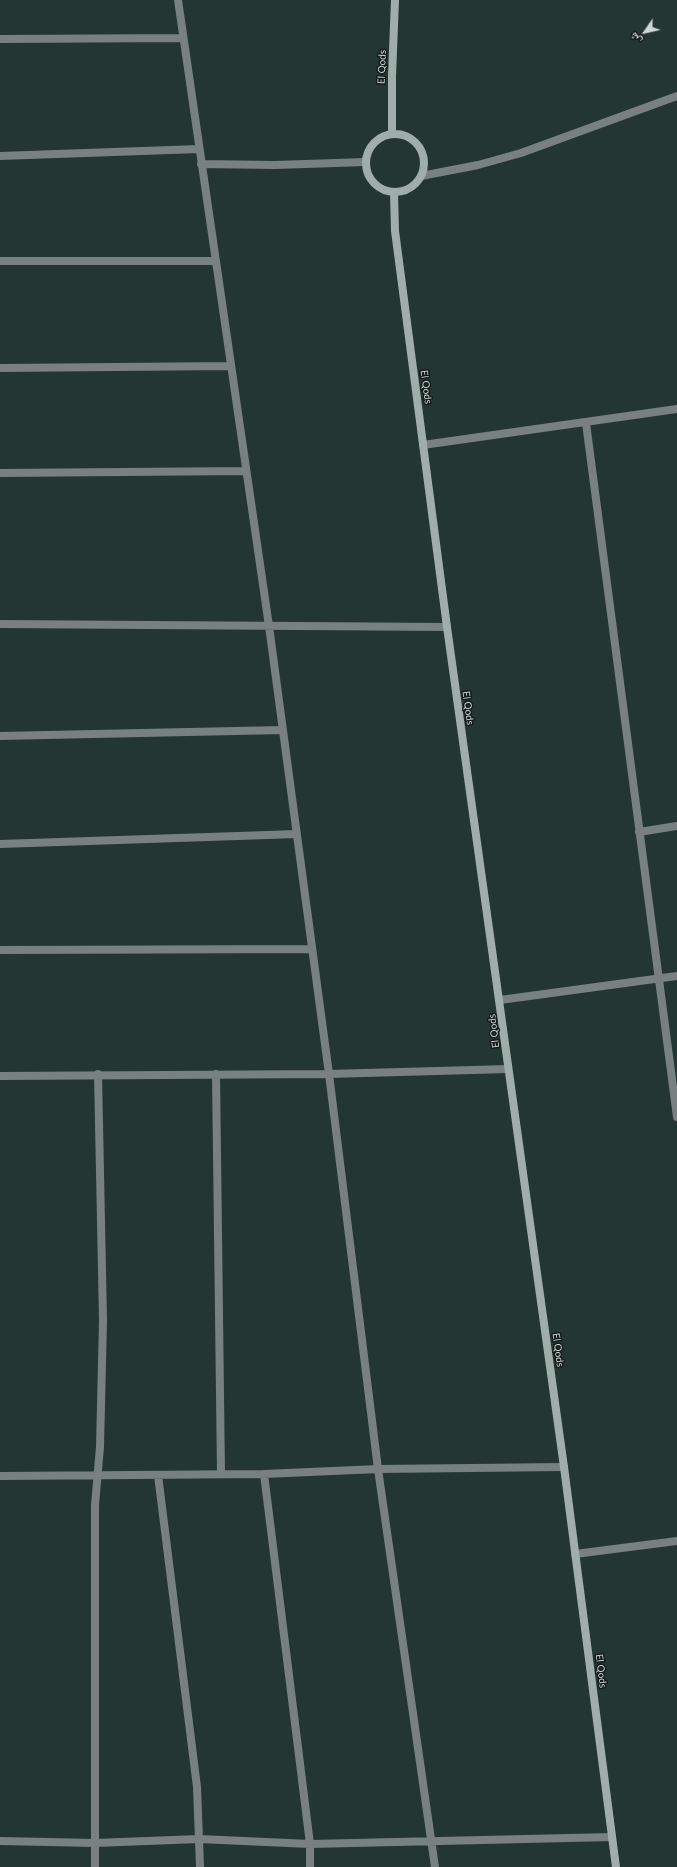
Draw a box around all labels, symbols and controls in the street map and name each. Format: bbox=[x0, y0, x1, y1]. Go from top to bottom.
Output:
north arrow bbox=[625, 12, 665, 52]
text: ش bbox=[626, 31, 643, 47]
street label: El Qods bbox=[375, 50, 389, 84]
street label: El Qods bbox=[418, 369, 434, 405]
street label: El Qods bbox=[460, 690, 476, 726]
street label: El Qods bbox=[486, 1013, 502, 1049]
street label: El Qods bbox=[550, 1332, 566, 1368]
street label: El Qods bbox=[593, 1653, 609, 1689]

